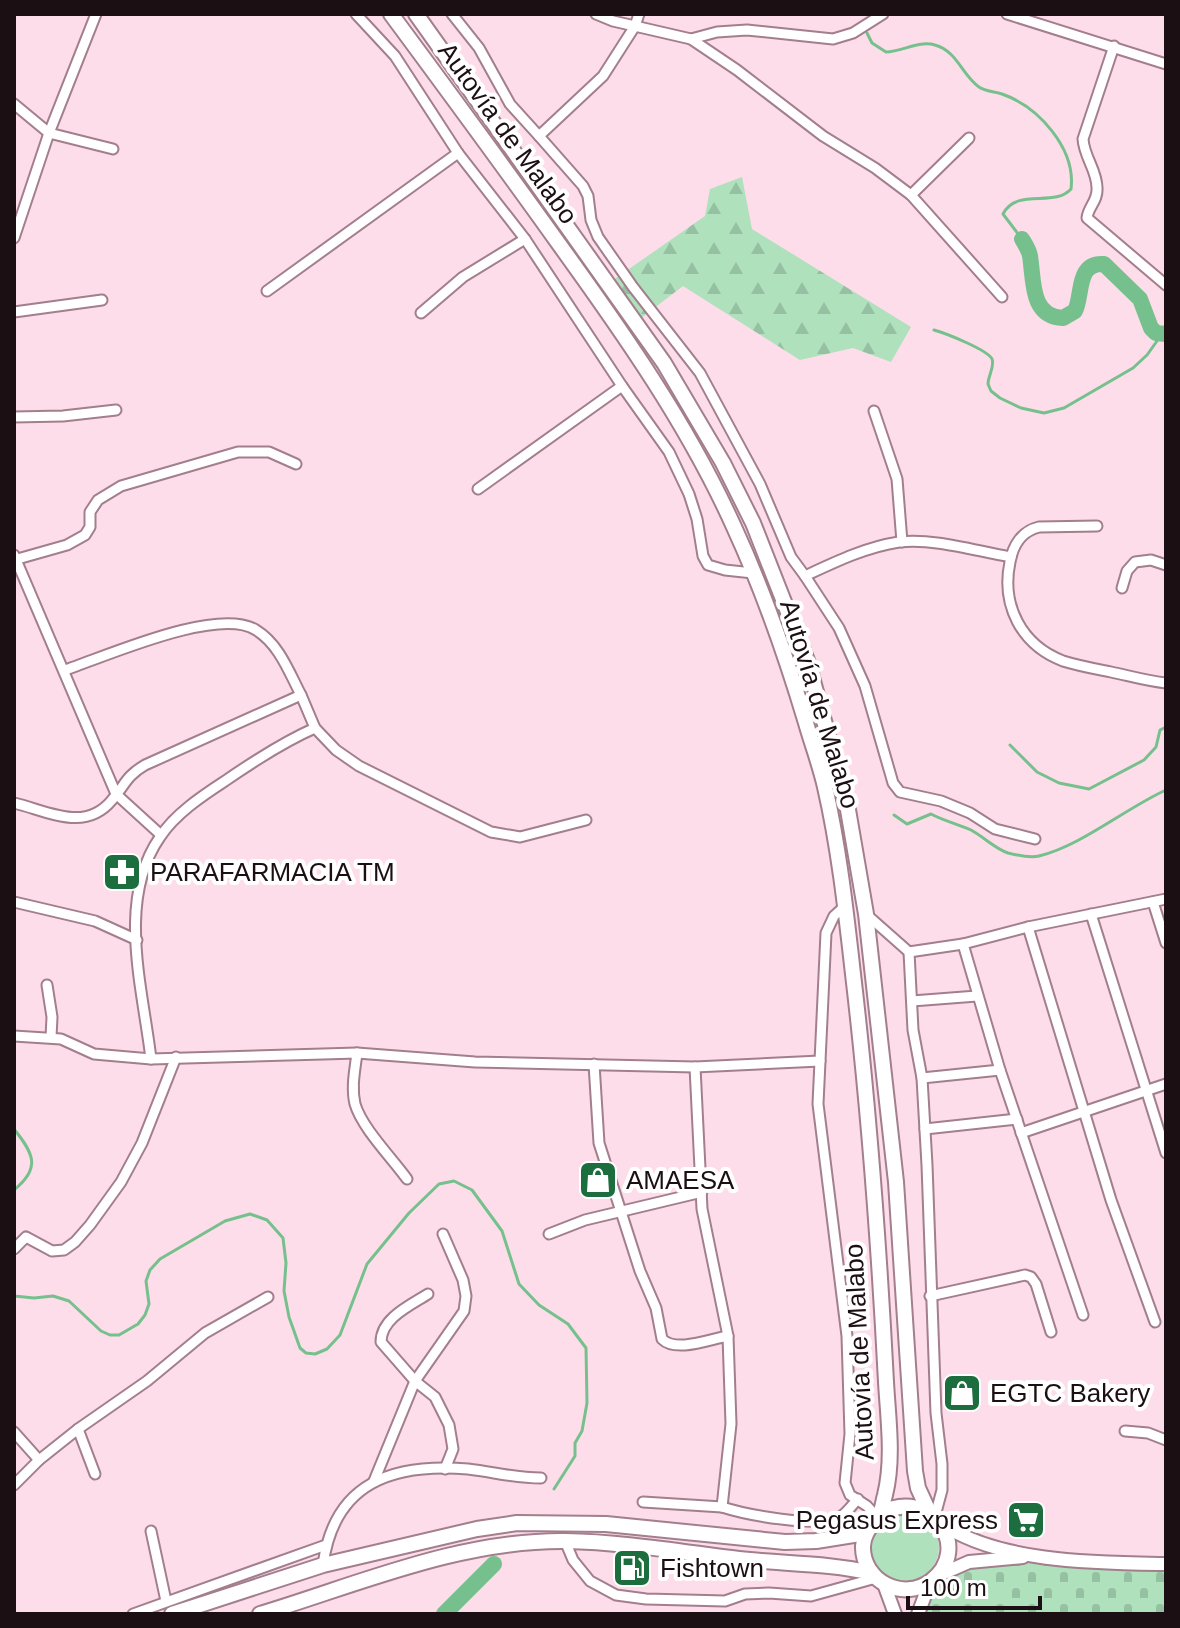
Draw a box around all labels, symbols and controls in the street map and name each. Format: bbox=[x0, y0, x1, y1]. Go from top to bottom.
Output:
street label: Autovía de Malabo bbox=[432, 36, 584, 230]
street label: Autovía de Malabo bbox=[774, 596, 866, 812]
pharmacy icon: PARAFARMACIA TM bbox=[101, 851, 143, 893]
place label: PARAFARMACIA TM bbox=[150, 857, 395, 887]
shop icon: AMAESA bbox=[577, 1159, 619, 1201]
place label: AMAESA bbox=[626, 1165, 735, 1195]
street label: Autovía de Malabo bbox=[838, 1243, 880, 1461]
shop icon: EGTC Bakery bbox=[941, 1372, 983, 1414]
place label: EGTC Bakery bbox=[990, 1378, 1150, 1408]
supermarket icon: Pegasus Express bbox=[1005, 1499, 1047, 1541]
place label: Pegasus Express bbox=[796, 1505, 998, 1535]
fuel station icon: Fishtown bbox=[611, 1547, 653, 1589]
place label: Fishtown bbox=[660, 1553, 764, 1583]
scale bar bbox=[908, 1560, 1040, 1610]
text: 100 m bbox=[920, 1574, 987, 1601]

